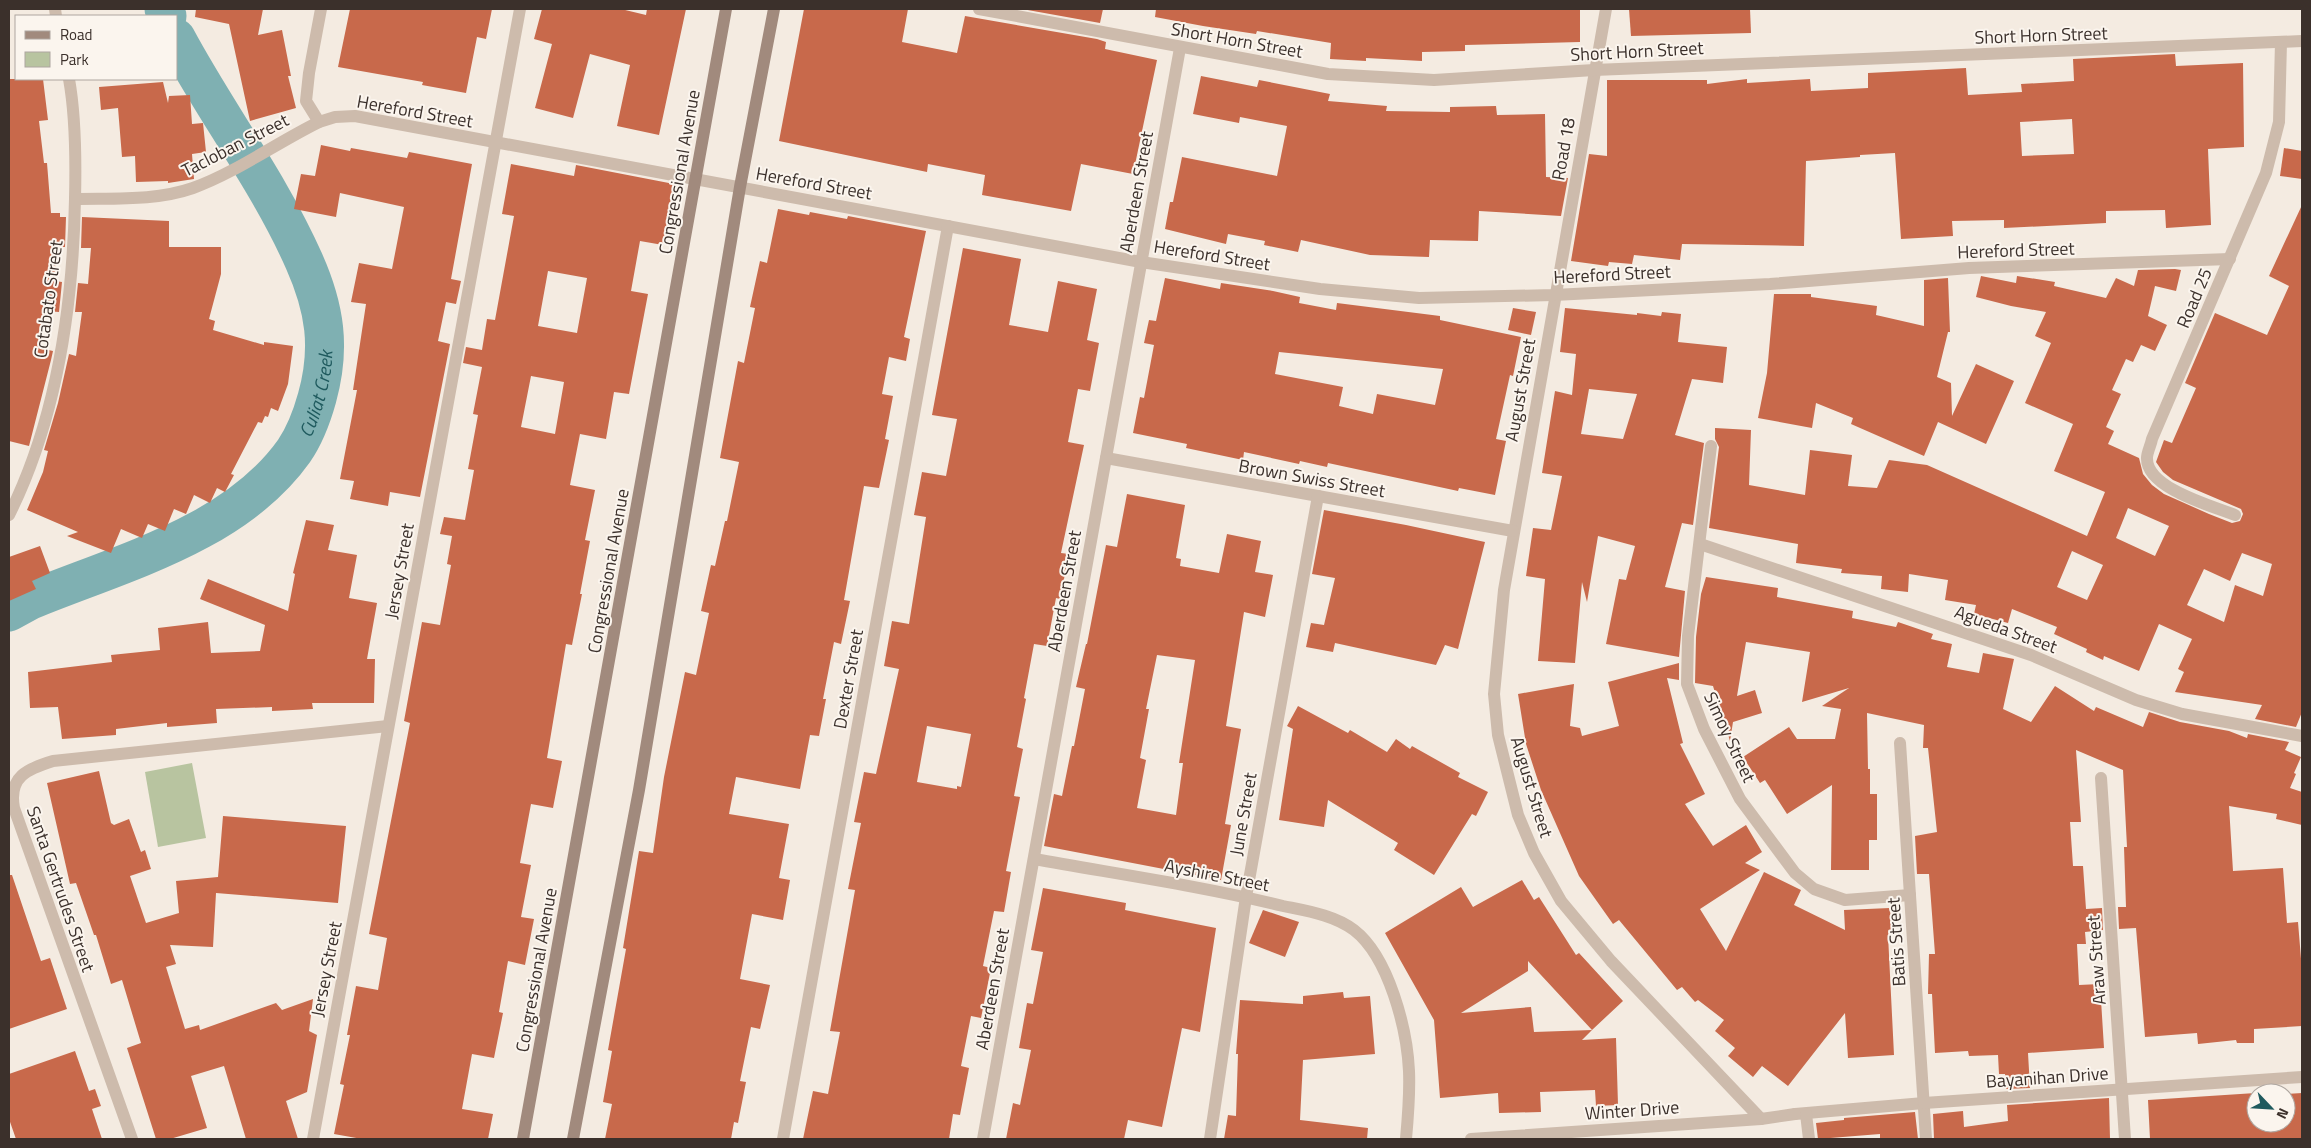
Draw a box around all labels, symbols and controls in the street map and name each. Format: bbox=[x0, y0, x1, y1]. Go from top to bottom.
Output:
legend bbox=[15, 15, 178, 80]
street label: Short Horn Street bbox=[1169, 15, 1306, 65]
street label: Short Horn Street bbox=[1974, 19, 2109, 51]
text: Road bbox=[60, 23, 92, 46]
street label: Short Horn Street bbox=[1570, 34, 1705, 68]
text: Park bbox=[60, 48, 89, 71]
street label: Hereford Street bbox=[355, 88, 476, 135]
street label: Congressional Avenue bbox=[651, 88, 707, 256]
street label: Tacloban Street bbox=[177, 106, 294, 184]
street label: Road 18 bbox=[1544, 116, 1582, 182]
street label: Aberdeen Street bbox=[1112, 128, 1160, 255]
street label: Hereford Street bbox=[754, 160, 875, 207]
street label: Hereford Street bbox=[1152, 232, 1273, 278]
street label: Hereford Street bbox=[1957, 234, 2076, 266]
street label: Cotabato Street bbox=[26, 238, 70, 360]
street label: Hereford Street bbox=[1553, 257, 1672, 291]
street label: Road 25 bbox=[2169, 264, 2219, 332]
street label: August Street bbox=[1498, 336, 1542, 444]
water label: Culiat Creek bbox=[290, 347, 339, 441]
street label: Brown Swiss Street bbox=[1237, 452, 1388, 504]
street label: Congressional Avenue bbox=[580, 487, 636, 655]
street label: Jersey Street bbox=[377, 520, 421, 621]
street label: Aberdeen Street bbox=[1040, 527, 1088, 654]
street label: Agueda Street bbox=[1951, 598, 2062, 660]
street label: Dexter Street bbox=[826, 626, 870, 731]
street label: Simoy Street bbox=[1697, 687, 1763, 787]
street label: August Street bbox=[1504, 733, 1560, 841]
street label: June Street bbox=[1222, 770, 1264, 858]
street label: Santa Gertrudes Street bbox=[20, 803, 102, 976]
street label: Ayshire Street bbox=[1162, 852, 1272, 899]
street label: Congressional Avenue bbox=[508, 886, 564, 1054]
street label: Batis Street bbox=[1879, 896, 1913, 987]
street label: Araw Street bbox=[2079, 913, 2113, 1006]
street label: Jersey Street bbox=[304, 918, 349, 1019]
street label: Aberdeen Street bbox=[968, 925, 1016, 1052]
street label: Bayanihan Drive bbox=[1985, 1059, 2109, 1095]
north arrow bbox=[2246, 1083, 2296, 1133]
street label: Winter Drive bbox=[1584, 1093, 1680, 1127]
text: N bbox=[2272, 1105, 2295, 1123]

